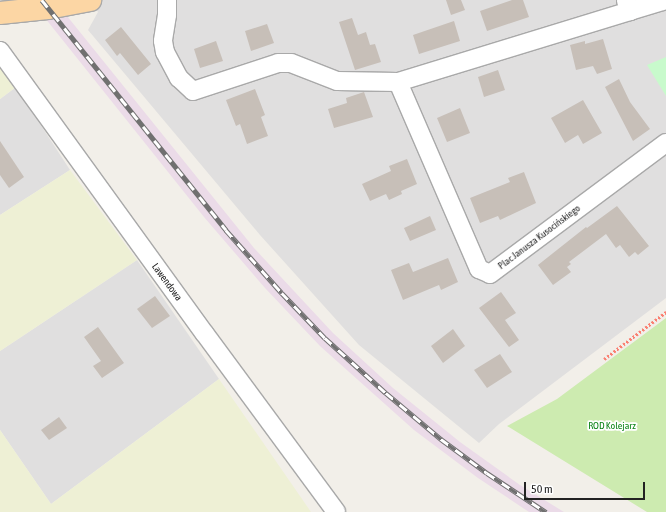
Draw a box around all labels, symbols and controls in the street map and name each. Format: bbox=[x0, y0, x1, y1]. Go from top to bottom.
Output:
street label: Plac Janusza Kusocińskiego bbox=[495, 202, 583, 272]
street label: Lawendowa bbox=[149, 261, 185, 303]
park label: ROD Kolejarz bbox=[588, 420, 636, 432]
scale bar bbox=[526, 474, 647, 500]
text: 50 m bbox=[531, 482, 553, 496]

